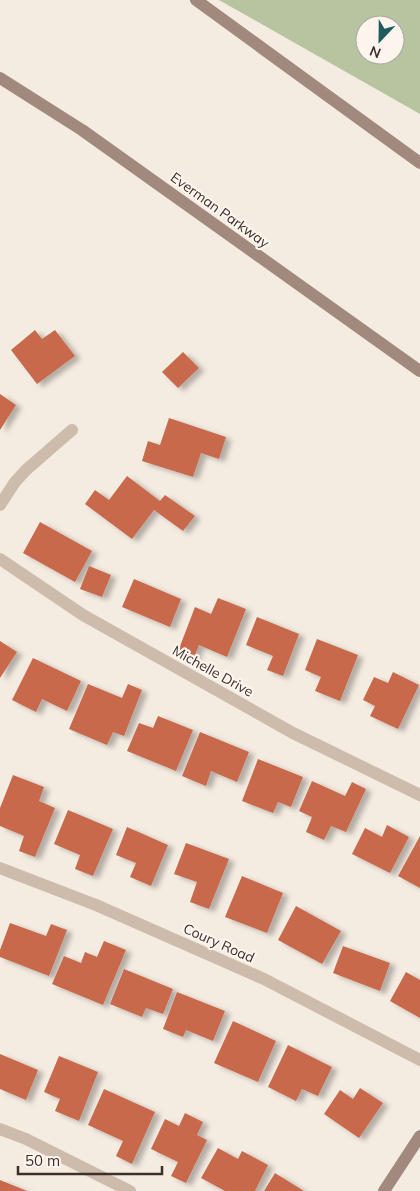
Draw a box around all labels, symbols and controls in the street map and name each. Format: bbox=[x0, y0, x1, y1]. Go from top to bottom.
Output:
north arrow bbox=[355, 15, 405, 65]
text: N bbox=[367, 42, 383, 62]
street label: Everman Parkway bbox=[167, 168, 273, 252]
street label: Michelle Drive bbox=[169, 641, 257, 701]
street label: Coury Road bbox=[181, 919, 257, 967]
scale bar bbox=[18, 1144, 161, 1176]
text: 50 m bbox=[25, 1151, 60, 1170]

